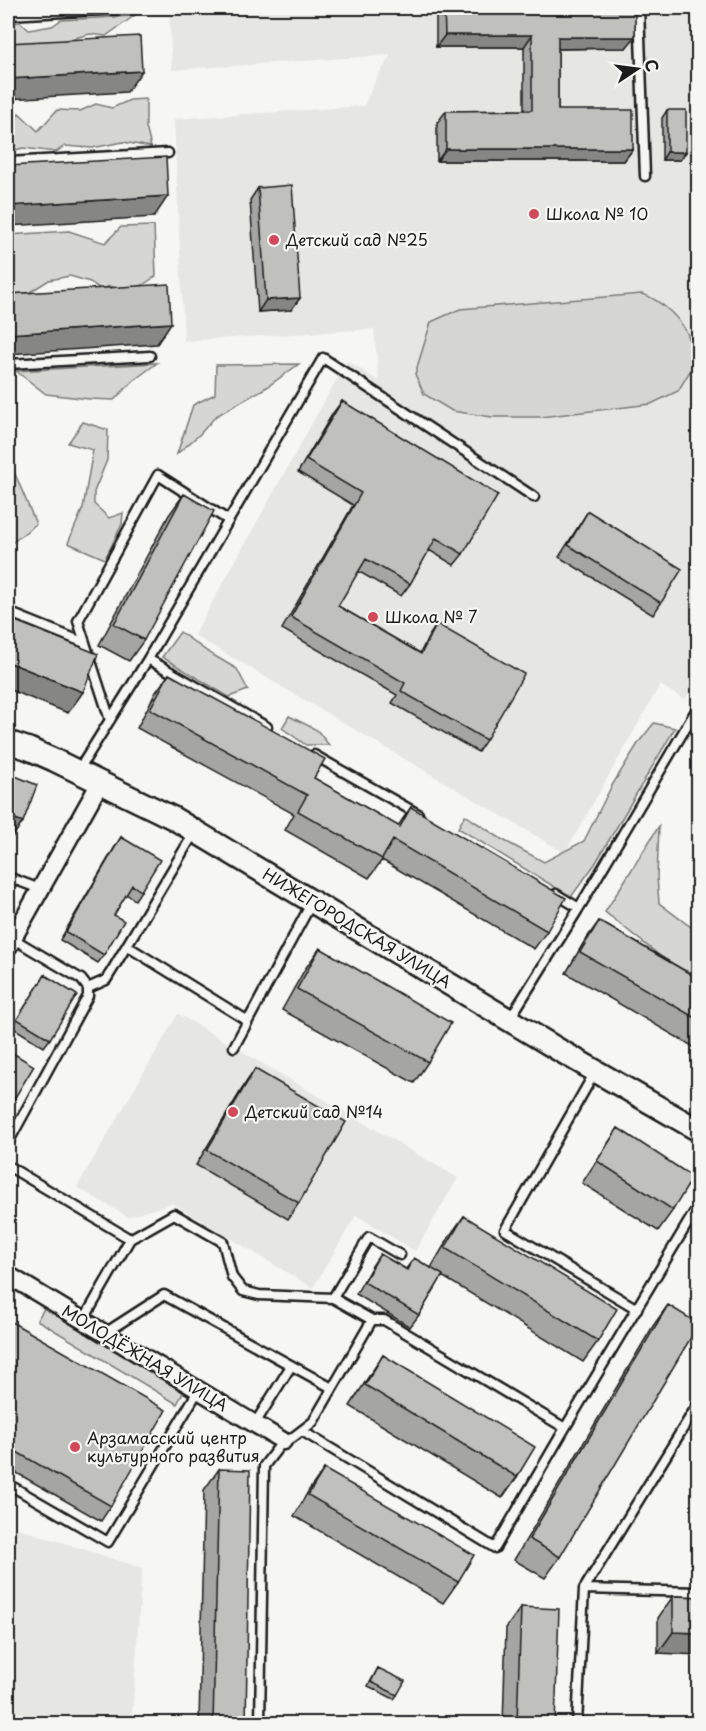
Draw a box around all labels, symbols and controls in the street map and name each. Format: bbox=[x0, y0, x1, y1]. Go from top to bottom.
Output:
north arrow bbox=[607, 39, 667, 99]
text: С bbox=[640, 57, 666, 74]
place label: Школа № 10 bbox=[546, 201, 648, 225]
marker: Школа № 10 bbox=[527, 207, 541, 221]
place label: Детский сад №25 bbox=[285, 227, 428, 251]
marker: Детский сад №25 bbox=[267, 233, 281, 247]
place label: Школа № 7 bbox=[385, 604, 477, 628]
marker: Школа № 7 bbox=[366, 610, 380, 624]
street label: НИЖЕГОРОДСКАЯ УЛИЦА bbox=[259, 861, 456, 993]
place label: Детский сад №14 bbox=[244, 1099, 383, 1123]
marker: Детский сад №14 bbox=[226, 1105, 240, 1119]
street label: МОЛОДЁЖНАЯ УЛИЦА bbox=[58, 1298, 233, 1416]
place label: Арзамасский центр культурного развития bbox=[87, 1425, 260, 1467]
marker: Арзамасский центр культурного развития bbox=[68, 1440, 82, 1454]

